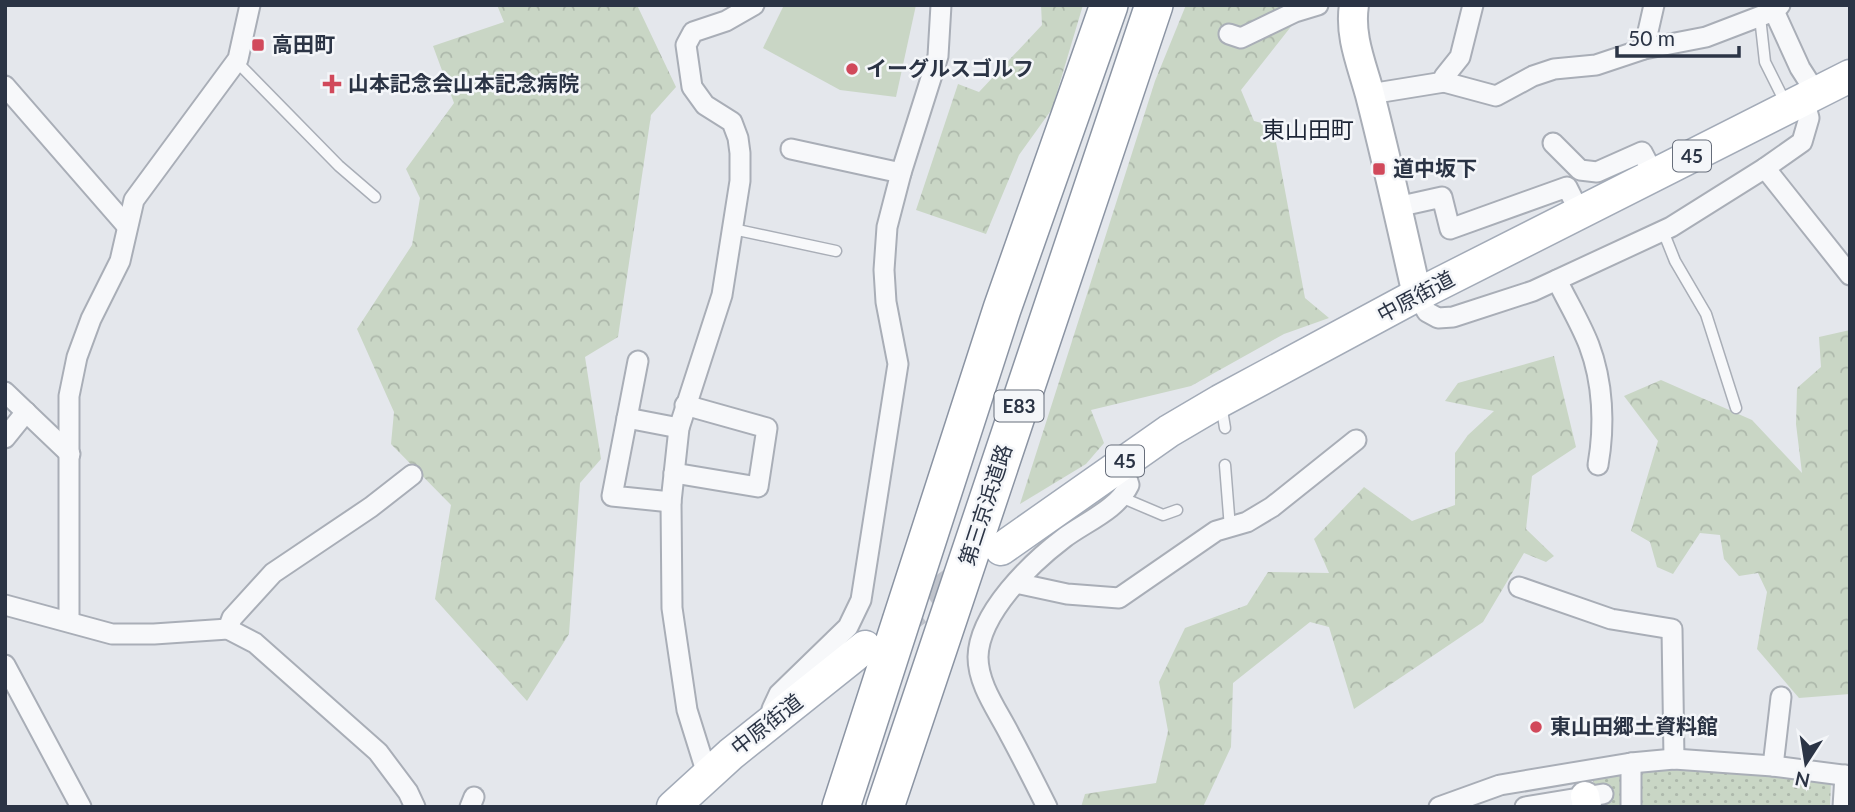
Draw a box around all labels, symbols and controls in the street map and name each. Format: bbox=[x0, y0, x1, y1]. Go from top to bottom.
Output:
scale bar bbox=[1617, 14, 1740, 58]
text: 50 m bbox=[1628, 25, 1675, 50]
place label: 高田町 bbox=[272, 31, 335, 56]
marker: 高田町 bbox=[250, 37, 266, 53]
place label: イーグルスゴルフ bbox=[866, 55, 1034, 80]
marker: イーグルスゴルフ bbox=[844, 61, 860, 77]
place label: 山本記念会山本記念病院 bbox=[348, 70, 579, 95]
marker: 山本記念会山本記念病院 bbox=[322, 74, 342, 94]
district label: 東山田町 bbox=[1262, 115, 1354, 143]
road number: 45 bbox=[1673, 140, 1711, 172]
place label: 道中坂下 bbox=[1393, 155, 1477, 180]
marker: 道中坂下 bbox=[1371, 161, 1387, 177]
street label: 中原街道 bbox=[1372, 265, 1458, 326]
road number: E83 bbox=[995, 390, 1044, 422]
street label: 第三京浜道路 bbox=[953, 441, 1016, 568]
road number: 45 bbox=[1106, 446, 1144, 476]
street label: 中原街道 bbox=[725, 688, 807, 760]
place label: 東山田郷土資料館 bbox=[1550, 713, 1718, 738]
marker: 東山田郷土資料館 bbox=[1528, 719, 1544, 735]
north arrow bbox=[1771, 728, 1841, 798]
text: N bbox=[1793, 767, 1812, 793]

